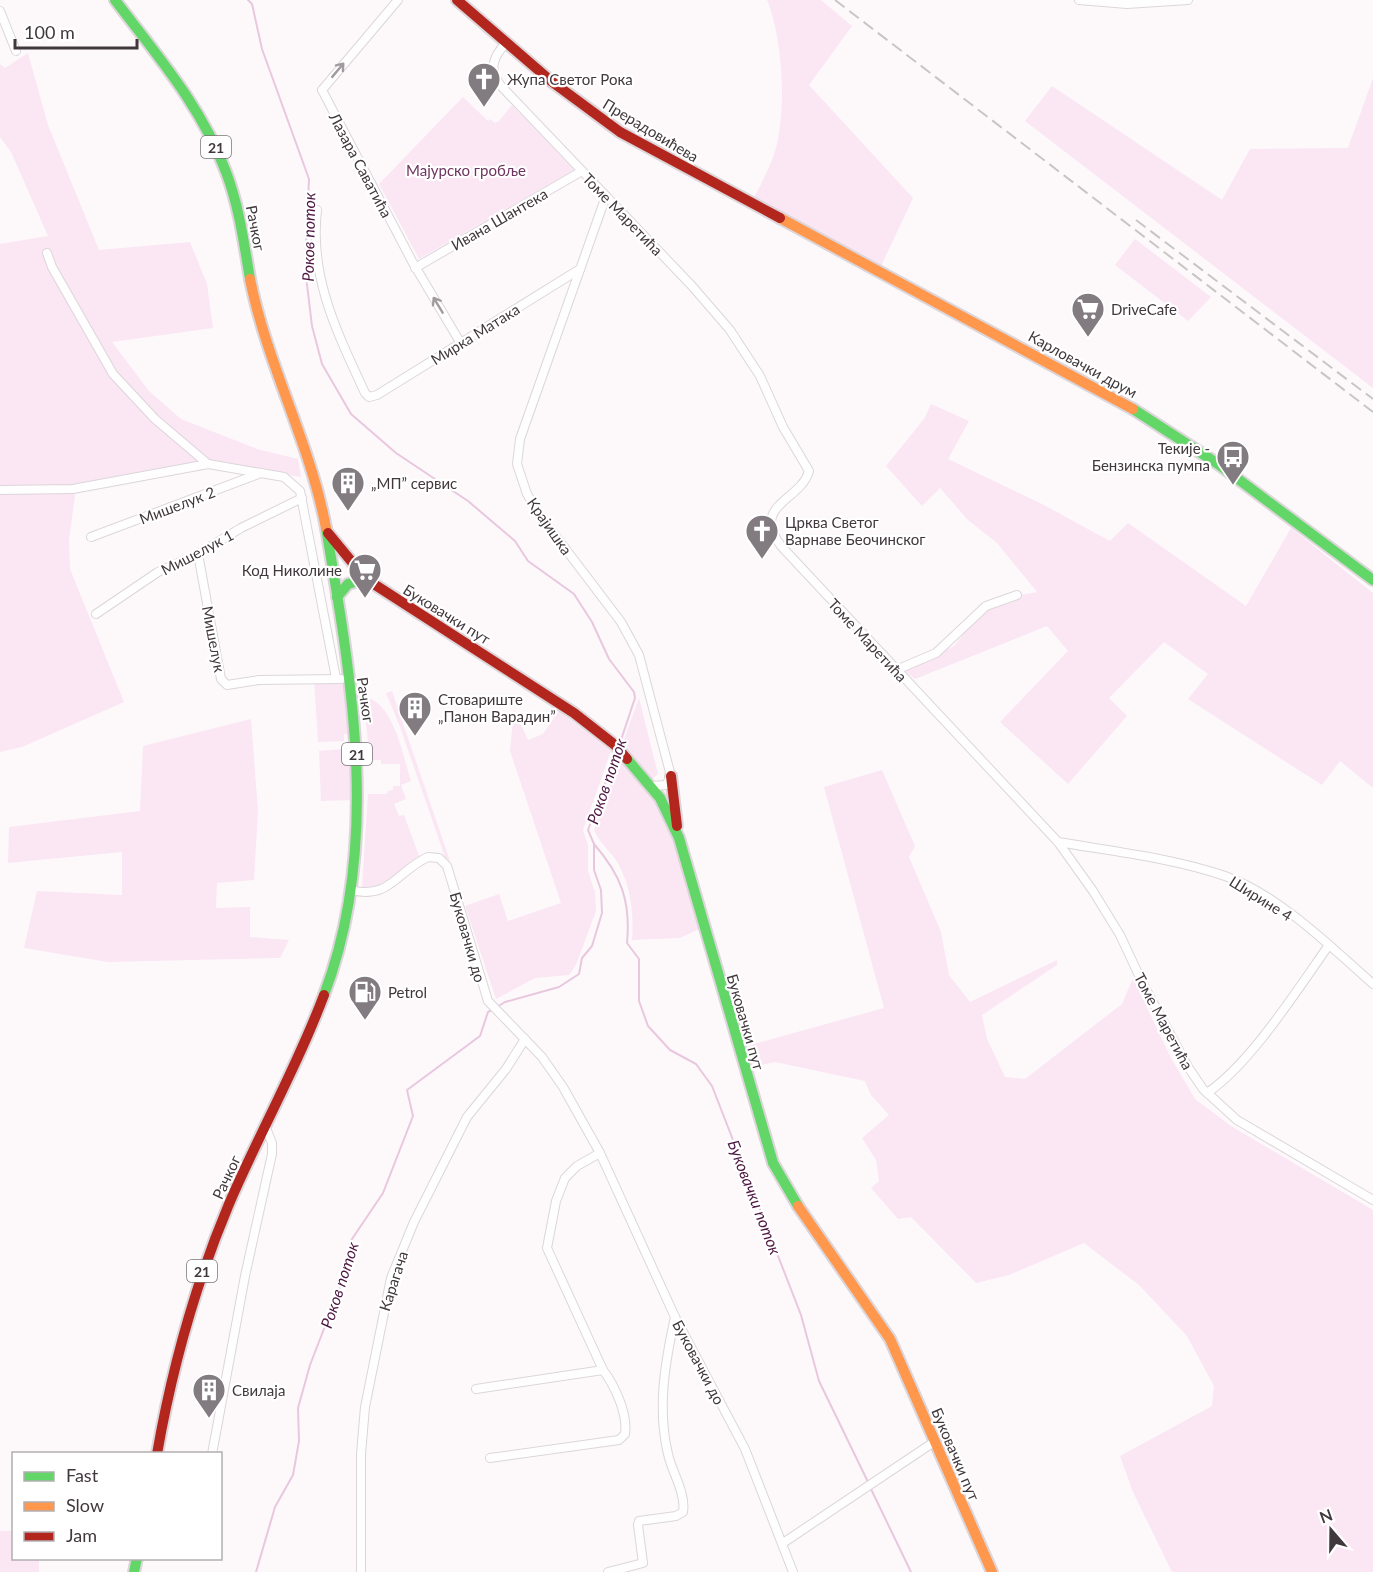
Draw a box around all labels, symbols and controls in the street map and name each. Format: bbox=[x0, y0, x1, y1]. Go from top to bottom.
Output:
scale bar bbox=[15, 12, 136, 50]
text: 100 m bbox=[24, 21, 75, 43]
church icon: Жупа Светог Рока bbox=[466, 61, 502, 108]
one-way arrow bbox=[331, 63, 345, 78]
place label: Жупа Светог Рока bbox=[507, 70, 633, 88]
street label: Прерадовићева bbox=[600, 94, 702, 166]
street label: Лазара Саватића bbox=[325, 109, 396, 221]
road number: 21 bbox=[201, 136, 231, 158]
park label: Мајурско гробље bbox=[406, 161, 526, 179]
street label: Томе Маретића bbox=[579, 169, 667, 259]
street label: Ивана Шантека bbox=[448, 184, 550, 254]
water label: Роков поток bbox=[298, 192, 318, 282]
street label: Рачког bbox=[243, 204, 269, 252]
supermarket icon: DriveCafe bbox=[1070, 291, 1106, 338]
one-way arrow bbox=[431, 297, 443, 314]
street label: Мирка Матака bbox=[427, 300, 523, 368]
place label: DriveCafe bbox=[1111, 300, 1177, 318]
street label: Карловачки друм bbox=[1026, 327, 1140, 401]
place label: Текије - Бензинска пумпа bbox=[1092, 439, 1210, 474]
bus stop icon: Текије - Бензинска пумпа bbox=[1215, 439, 1251, 486]
building icon: „МП” сервис bbox=[330, 465, 366, 512]
place label: „МП” сервис bbox=[371, 474, 457, 492]
street label: Мишелук 2 bbox=[137, 482, 217, 528]
street label: Крајишка bbox=[524, 494, 576, 558]
church icon: Црква Светог Варнаве Беочинског bbox=[744, 513, 780, 560]
place label: Црква Светог Варнаве Беочинског bbox=[785, 513, 925, 548]
street label: Мишелук 1 bbox=[158, 525, 236, 579]
supermarket icon: Код Николине bbox=[347, 552, 383, 599]
place label: Код Николине bbox=[242, 561, 342, 579]
street label: Буковачки пут bbox=[400, 580, 494, 648]
street label: Томе Маретића bbox=[825, 595, 911, 685]
street label: Мишелук bbox=[199, 604, 229, 674]
street label: Рачког bbox=[354, 676, 378, 724]
building icon: Стовариште „Панон Варадин” bbox=[397, 690, 433, 737]
place label: Стовариште „Панон Варадин” bbox=[438, 690, 556, 725]
water label: Роков поток bbox=[582, 735, 630, 826]
road number: 21 bbox=[342, 743, 372, 765]
street label: Ширине 4 bbox=[1226, 872, 1296, 924]
street label: Буковачки до bbox=[447, 890, 489, 984]
street label: Томе Маретића bbox=[1131, 969, 1197, 1073]
street label: Буковачки пут bbox=[724, 972, 768, 1073]
fuel station icon: Petrol bbox=[347, 974, 383, 1021]
place label: Petrol bbox=[388, 983, 427, 1001]
water label: Буковачки поток bbox=[724, 1137, 786, 1257]
street label: Рачког bbox=[208, 1152, 244, 1202]
water label: Роков поток bbox=[316, 1239, 362, 1330]
street label: Карагача bbox=[375, 1249, 411, 1313]
road number: 21 bbox=[187, 1260, 217, 1282]
street label: Буковачки до bbox=[669, 1317, 729, 1407]
building icon: Свилаја bbox=[191, 1372, 227, 1419]
place label: Свилаја bbox=[232, 1381, 285, 1399]
street label: Буковачки пут bbox=[928, 1405, 984, 1504]
legend bbox=[12, 1452, 222, 1560]
text: Fast bbox=[66, 1464, 99, 1486]
text: Slow bbox=[66, 1494, 104, 1516]
north arrow bbox=[1301, 1500, 1361, 1560]
text: N bbox=[1317, 1504, 1335, 1526]
text: Jam bbox=[66, 1524, 97, 1546]

